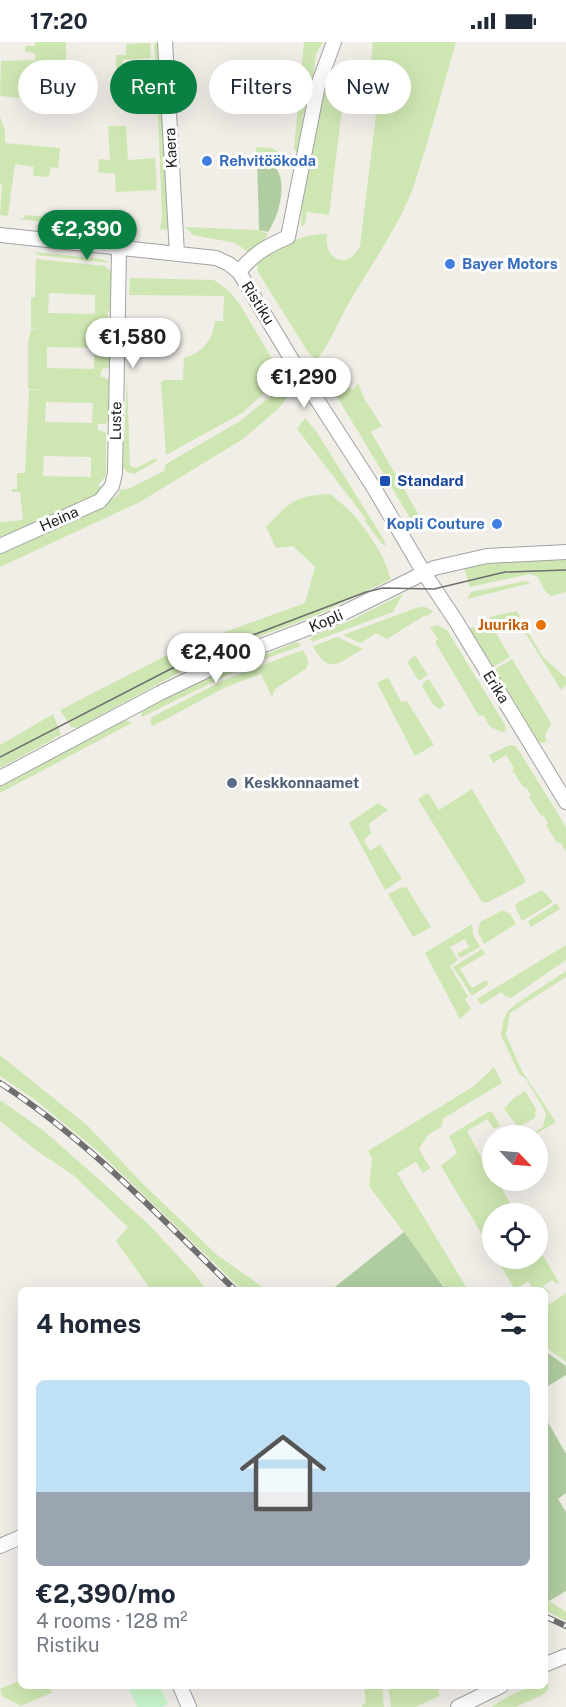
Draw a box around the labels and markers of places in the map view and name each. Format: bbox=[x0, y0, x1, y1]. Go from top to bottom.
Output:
place label: Rehvitöökoda bbox=[219, 152, 316, 169]
marker: Rehvitöökoda bbox=[200, 154, 214, 168]
pin: €2,390 bbox=[38, 210, 136, 261]
place label: Bayer Motors bbox=[462, 255, 558, 272]
marker: Bayer Motors bbox=[443, 257, 457, 271]
pin: €1,580 bbox=[84, 318, 182, 369]
pin: €1,290 bbox=[255, 358, 353, 409]
place label: Standard bbox=[397, 472, 464, 489]
marker: Standard bbox=[378, 474, 392, 488]
place label: Kopli Couture bbox=[386, 515, 485, 532]
marker: Kopli Couture bbox=[490, 517, 504, 531]
place label: Juurika bbox=[478, 616, 529, 633]
marker: Juurika bbox=[534, 618, 548, 632]
pin: €2,400 bbox=[167, 633, 265, 684]
place label: Keskkonnaamet bbox=[244, 774, 359, 791]
marker: Keskkonnaamet bbox=[225, 776, 239, 790]

